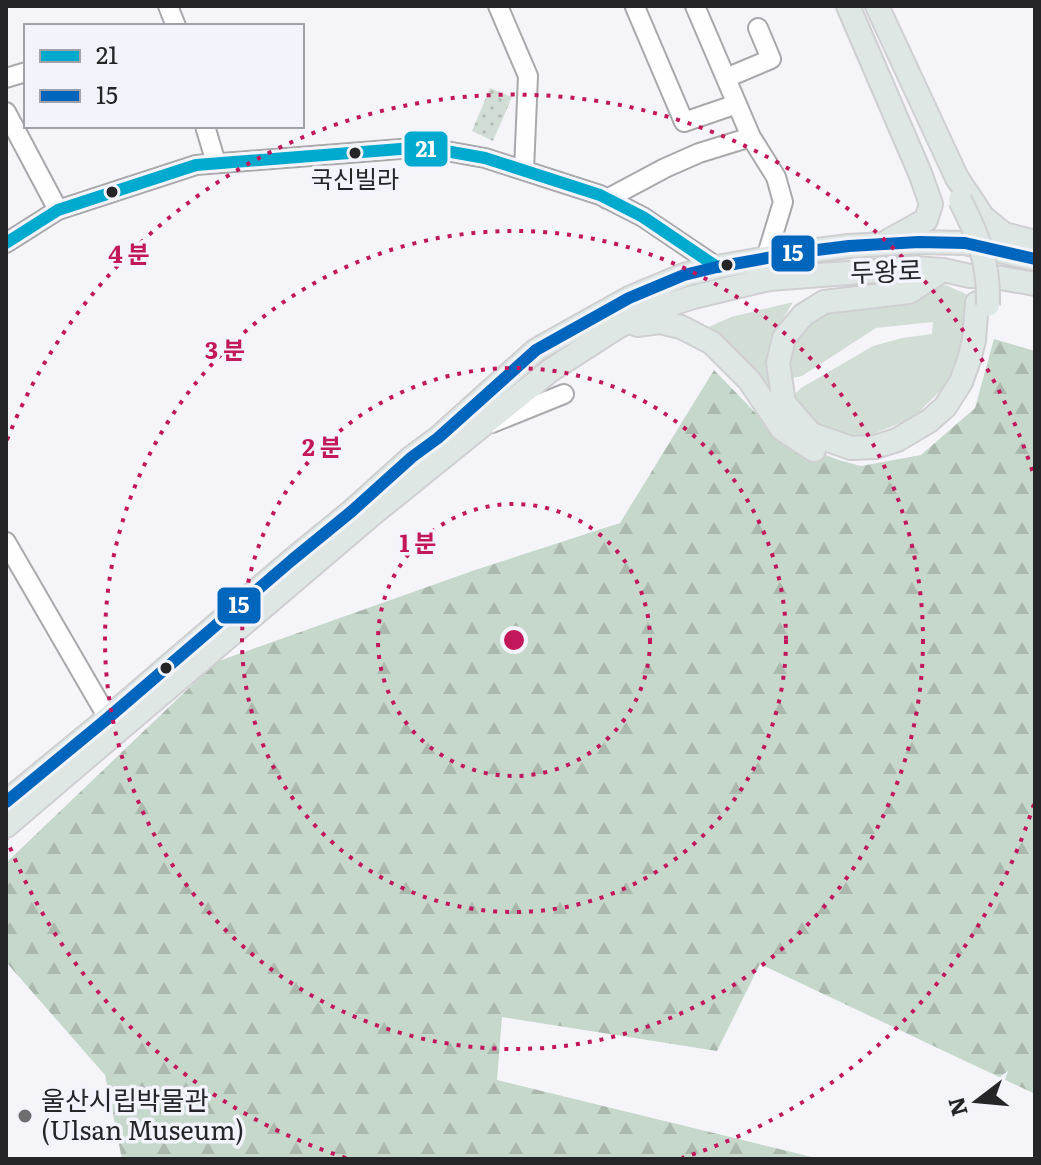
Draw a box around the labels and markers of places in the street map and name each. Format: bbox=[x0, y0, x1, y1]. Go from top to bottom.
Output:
marker: 국신빌라 bbox=[347, 145, 363, 161]
place label: 국신빌라 bbox=[311, 160, 399, 195]
unlabelled marker bbox=[104, 184, 120, 200]
unlabelled marker bbox=[719, 257, 735, 273]
centre of rings bbox=[500, 626, 528, 654]
unlabelled marker bbox=[158, 660, 174, 676]
place label: 울산시립박물관 (Ulsan Museum) bbox=[41, 1079, 244, 1148]
marker: 울산시립박물관 (Ulsan Museum) bbox=[16, 1107, 34, 1125]

